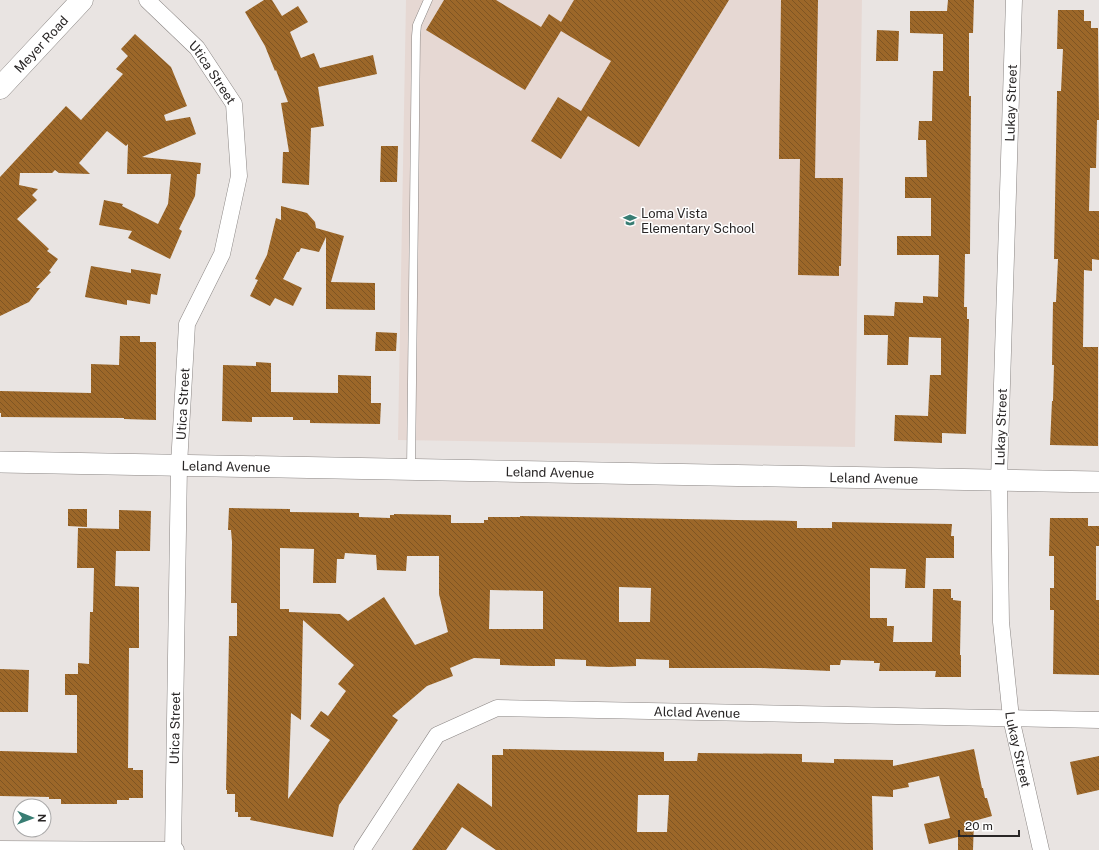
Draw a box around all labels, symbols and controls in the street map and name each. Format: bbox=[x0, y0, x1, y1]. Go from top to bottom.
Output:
street label: Meyer Road bbox=[11, 13, 71, 76]
street label: Utica Street bbox=[186, 37, 239, 106]
street label: Lukay Street bbox=[1002, 64, 1020, 142]
place label: Loma Vista Elementary School bbox=[641, 206, 755, 236]
school or university icon: Loma Vista Elementary School bbox=[622, 212, 638, 228]
street label: Utica Street bbox=[174, 367, 192, 441]
street label: Lukay Street bbox=[992, 388, 1010, 466]
street label: Leland Avenue bbox=[181, 458, 271, 474]
street label: Leland Avenue bbox=[505, 464, 594, 480]
street label: Leland Avenue bbox=[829, 470, 918, 486]
street label: Utica Street bbox=[167, 691, 183, 765]
street label: Alclad Avenue bbox=[653, 704, 740, 720]
street label: Lukay Street bbox=[1003, 711, 1034, 789]
north arrow bbox=[12, 798, 52, 838]
scale bar bbox=[959, 812, 1019, 838]
text: N bbox=[36, 814, 48, 823]
text: 20 m bbox=[965, 819, 993, 833]

